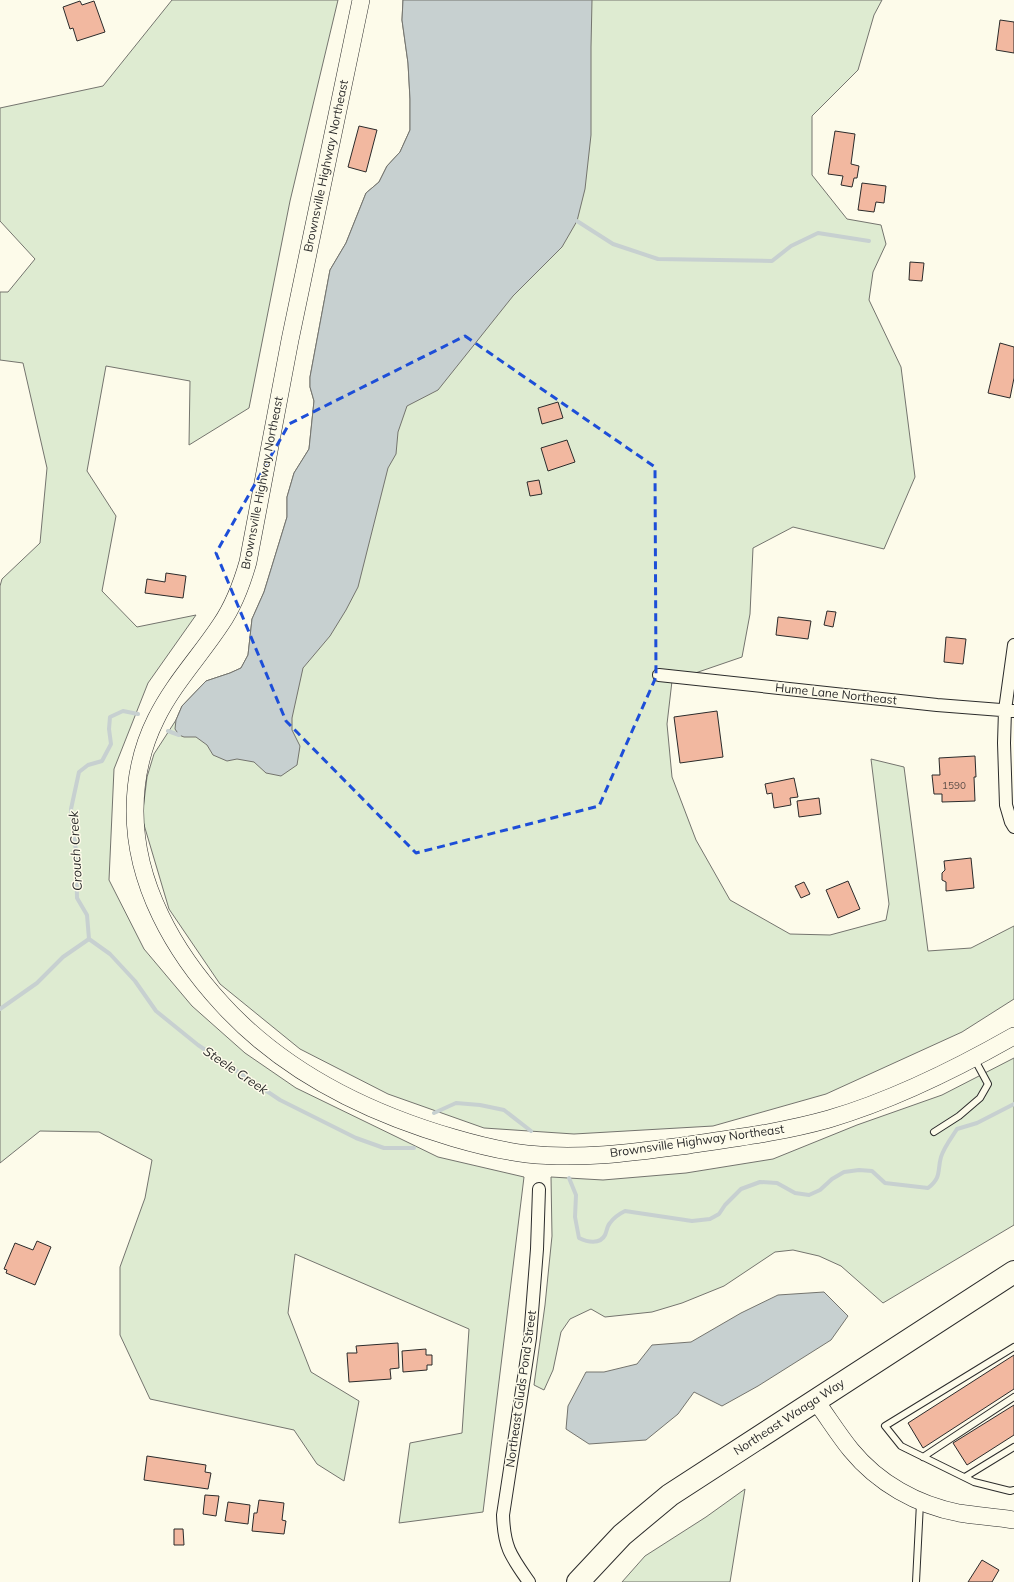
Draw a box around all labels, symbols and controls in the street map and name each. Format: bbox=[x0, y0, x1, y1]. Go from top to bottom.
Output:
street label: Brownsville Highway Northeast bbox=[300, 78, 351, 253]
street label: Brownsville Highway Northeast bbox=[237, 395, 286, 571]
street label: Hume Lane Northeast bbox=[774, 680, 898, 707]
house number: 1590 bbox=[942, 779, 966, 792]
water label: Crouch Creek bbox=[65, 810, 85, 891]
water label: Steele Creek bbox=[201, 1042, 272, 1098]
street label: Brownsville Highway Northeast bbox=[609, 1121, 785, 1160]
street label: Northeast Gluds Pond Street bbox=[502, 1309, 539, 1468]
street label: Northeast Waaga Way bbox=[730, 1375, 848, 1458]

